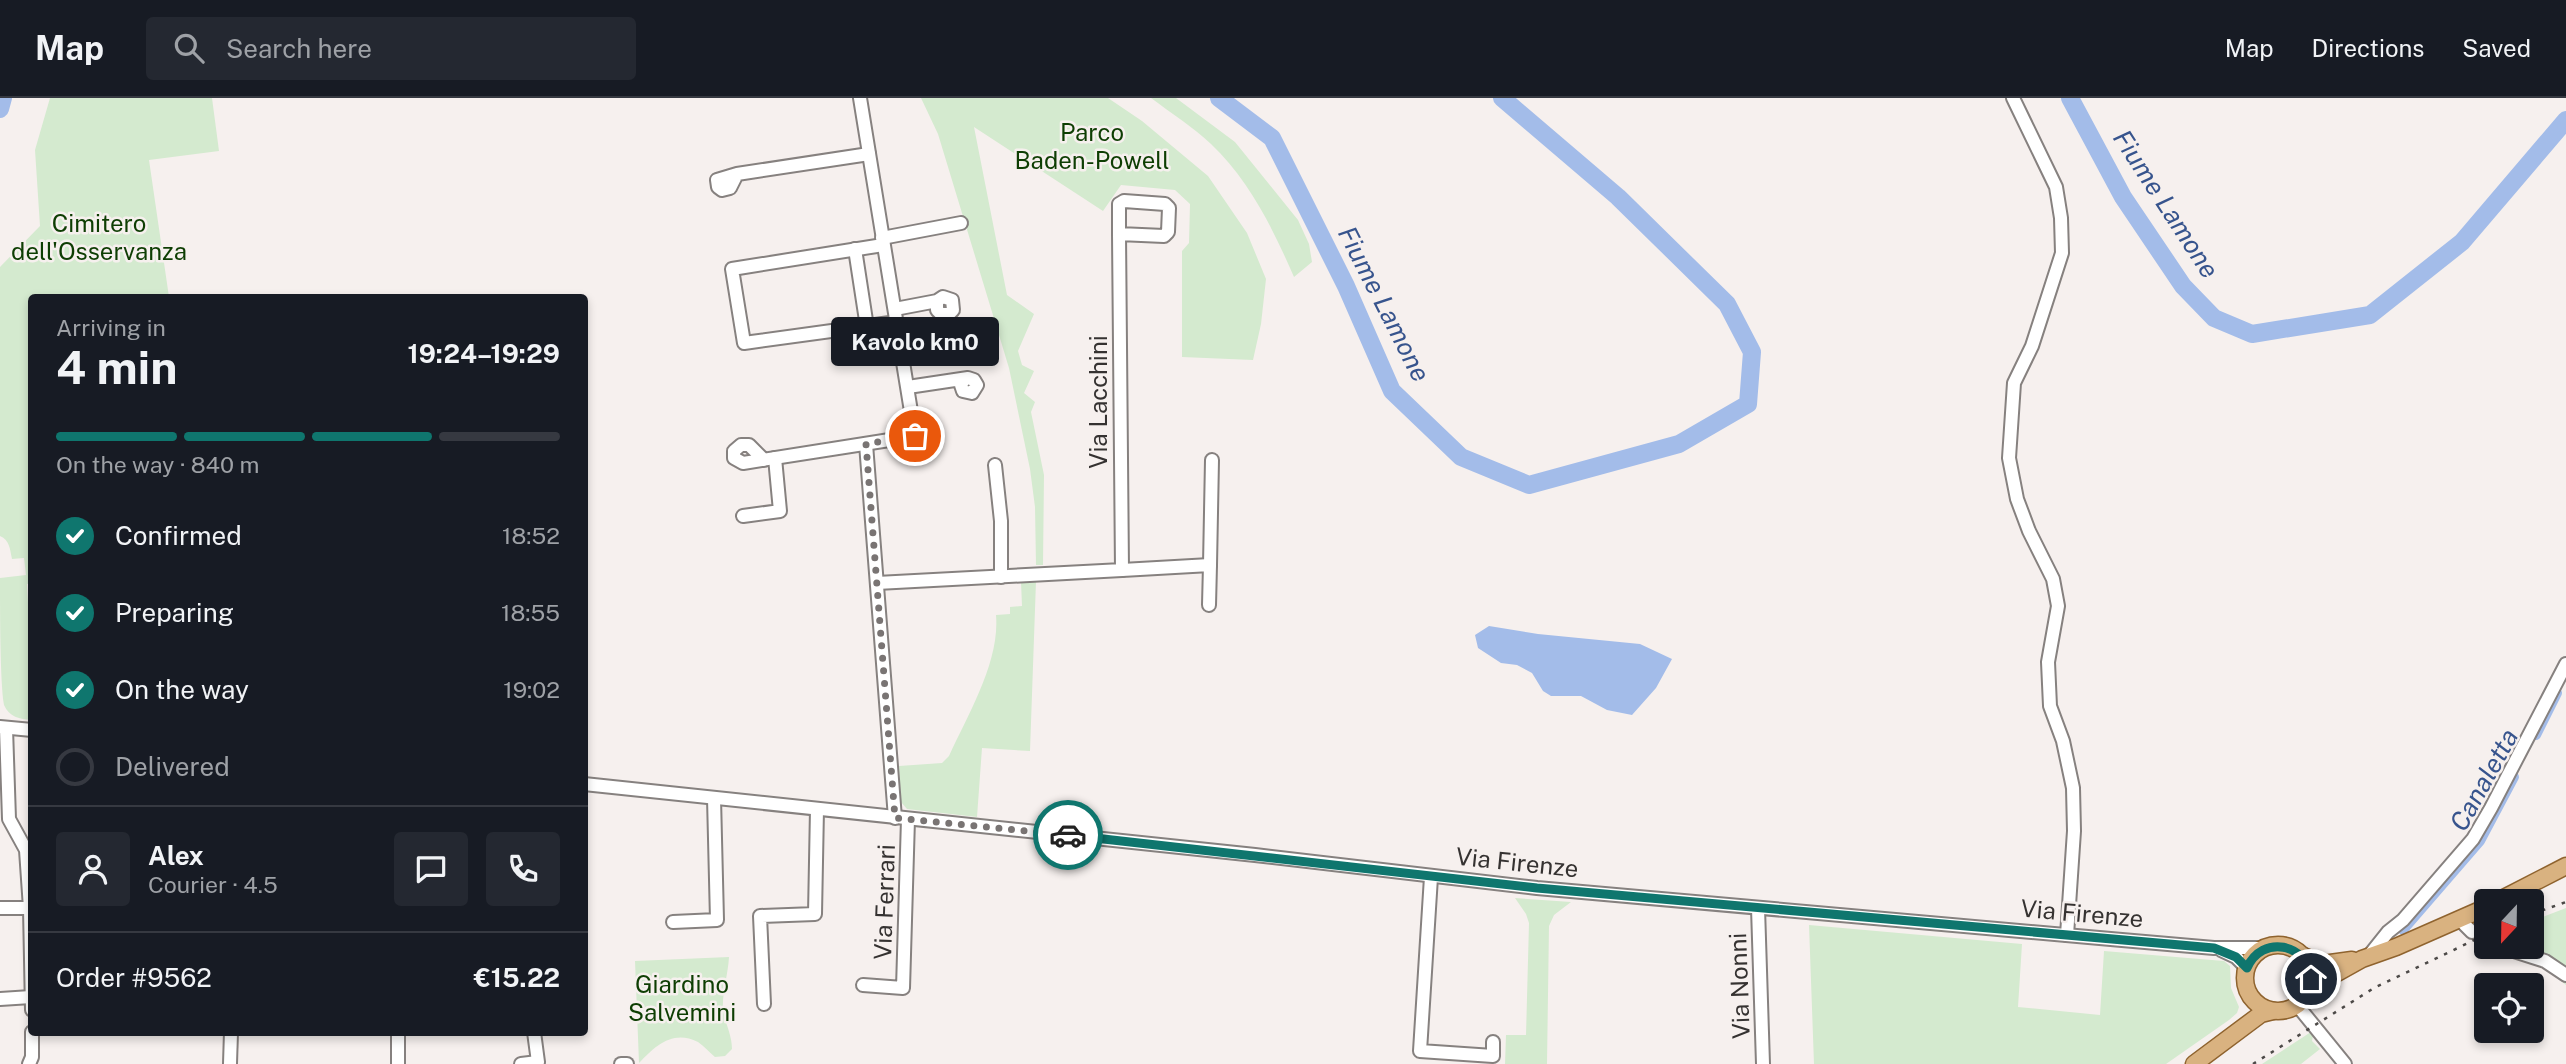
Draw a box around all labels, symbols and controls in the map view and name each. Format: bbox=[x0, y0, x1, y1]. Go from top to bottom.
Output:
search box bbox=[146, 17, 636, 80]
text: Map bbox=[35, 29, 104, 67]
icon: search bbox=[170, 29, 208, 67]
text: Search here bbox=[226, 33, 372, 64]
text: Map bbox=[2225, 34, 2274, 62]
text: Directions bbox=[2312, 34, 2424, 62]
text: Saved bbox=[2462, 34, 2531, 62]
park label: Parco Baden-Powell bbox=[1015, 118, 1169, 174]
water label: Fiume Lamone bbox=[2107, 124, 2226, 284]
park label: Cimitero dell'Osservanza bbox=[11, 209, 187, 265]
water label: Fiume Lamone bbox=[1332, 221, 1437, 387]
text: Arriving in bbox=[56, 314, 166, 341]
callout: Kavolo km0 bbox=[831, 317, 999, 366]
text: Kavolo km0 bbox=[851, 328, 979, 355]
street label: Via Lacchini bbox=[1084, 335, 1112, 469]
text: 19:24–19:29 bbox=[408, 338, 560, 369]
text: 4 min bbox=[56, 340, 177, 394]
pin bbox=[885, 406, 945, 466]
icon: bag bbox=[896, 417, 934, 455]
text: On the way · 840 m bbox=[56, 451, 260, 478]
icon: check bbox=[56, 517, 94, 555]
text: Confirmed bbox=[115, 520, 242, 551]
text: 18:52 bbox=[502, 522, 560, 549]
icon: check bbox=[56, 594, 94, 632]
text: Preparing bbox=[115, 597, 234, 628]
text: 18:55 bbox=[501, 599, 560, 626]
icon: check bbox=[56, 671, 94, 709]
text: On the way bbox=[115, 674, 249, 705]
text: 19:02 bbox=[503, 676, 560, 703]
water label: Canaletta bbox=[2443, 723, 2524, 836]
text: Delivered bbox=[115, 751, 230, 782]
courier bbox=[1033, 800, 1103, 870]
icon: car bbox=[1049, 816, 1087, 854]
button: person bbox=[56, 832, 130, 906]
button: chat bbox=[394, 832, 468, 906]
button: phone bbox=[486, 832, 560, 906]
text: Alex bbox=[148, 840, 204, 871]
street label: Via Firenze bbox=[1454, 842, 1580, 882]
street label: Via Ferrari bbox=[868, 844, 900, 960]
text: Courier · 4.5 bbox=[148, 871, 278, 898]
north arrow bbox=[2474, 889, 2544, 959]
map controls bbox=[2474, 889, 2544, 1043]
street label: Via Firenze bbox=[2020, 894, 2145, 932]
street label: Via Nonni bbox=[1723, 932, 1755, 1040]
pin bbox=[2281, 949, 2341, 1009]
icon: home bbox=[2292, 960, 2330, 998]
text: Order #9562 bbox=[56, 962, 212, 993]
text: €15.22 bbox=[474, 962, 560, 993]
park label: Giardino Salvemini bbox=[628, 970, 736, 1026]
button: locate bbox=[2474, 973, 2544, 1043]

